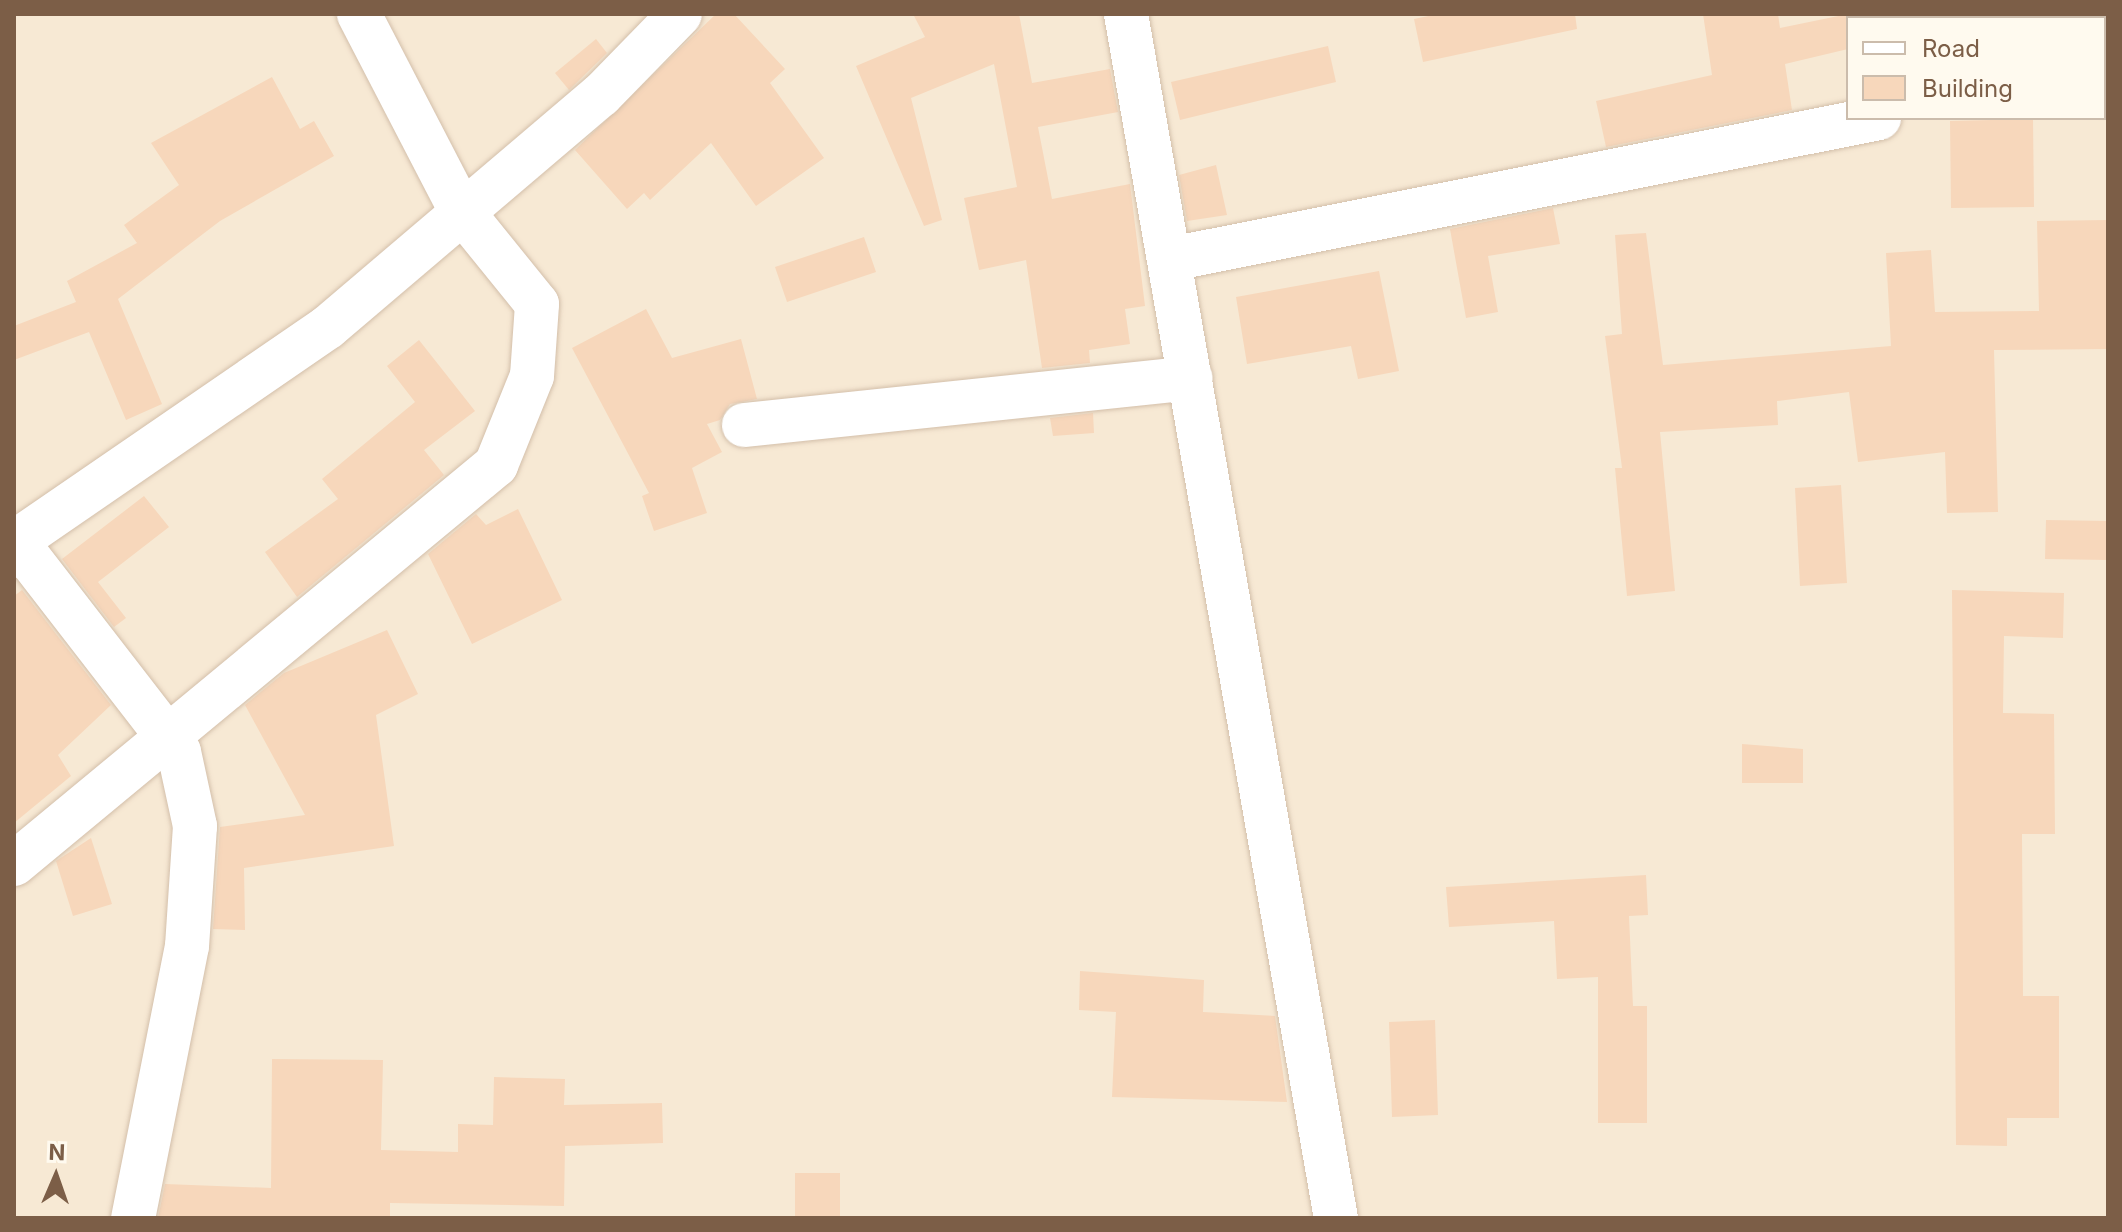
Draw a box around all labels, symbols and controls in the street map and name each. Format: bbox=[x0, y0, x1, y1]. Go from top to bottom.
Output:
legend bbox=[1846, 16, 2106, 120]
text: Road bbox=[1922, 34, 1980, 63]
text: Building bbox=[1922, 74, 2013, 103]
north arrow bbox=[16, 1136, 96, 1216]
text: N bbox=[48, 1139, 66, 1165]

